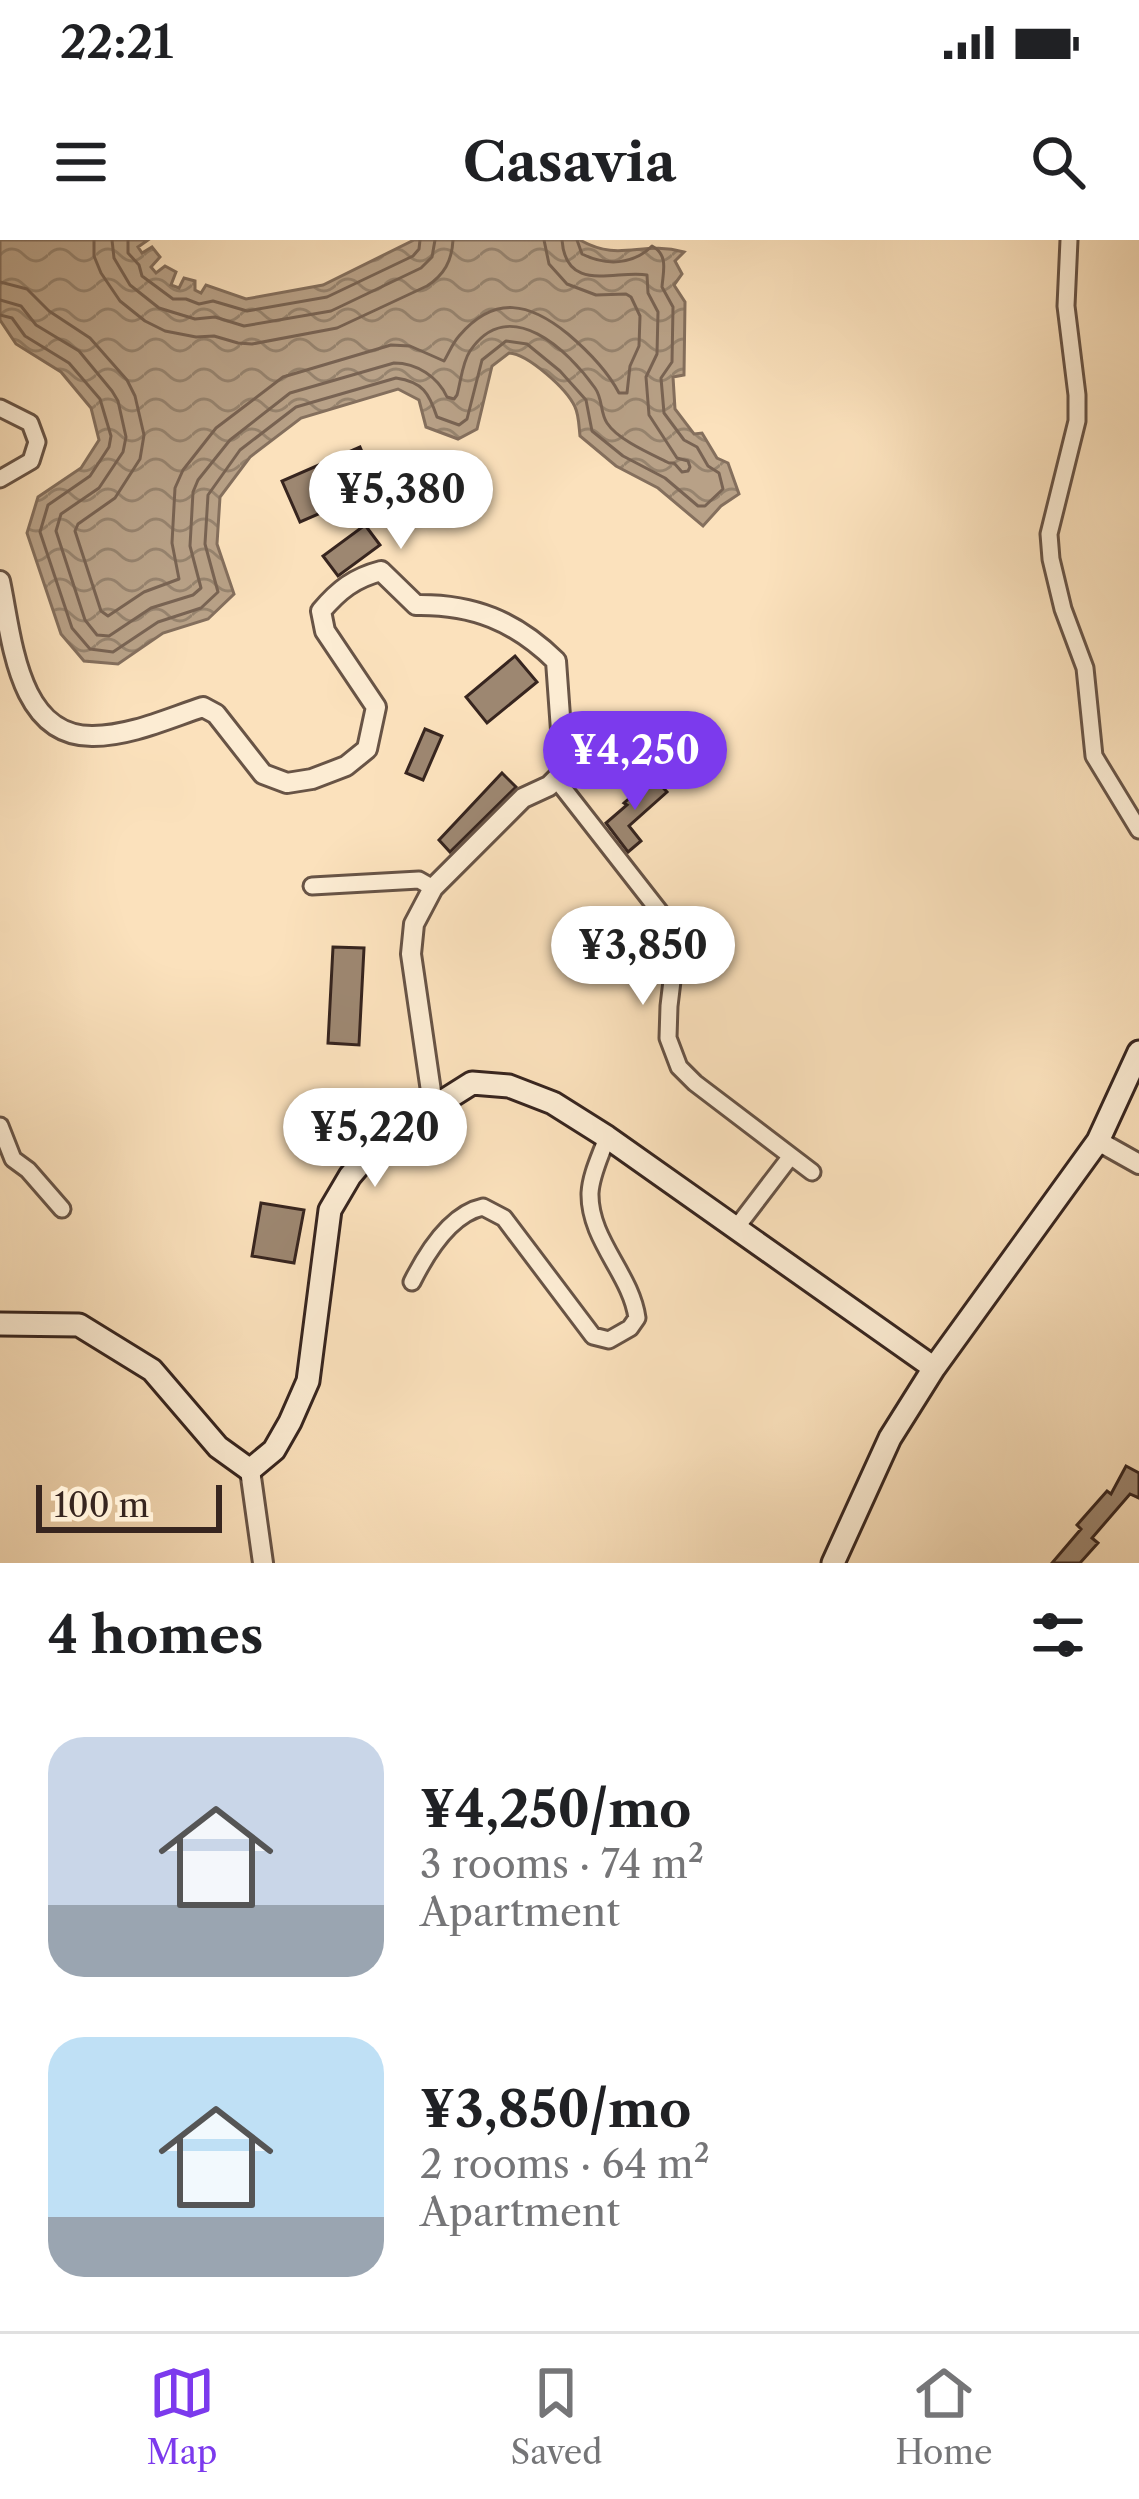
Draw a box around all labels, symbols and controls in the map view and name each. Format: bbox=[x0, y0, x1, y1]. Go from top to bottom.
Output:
text: 22:21 bbox=[60, 14, 173, 70]
icon: menu bbox=[48, 129, 114, 195]
text: Casavia bbox=[463, 129, 676, 195]
icon: search bbox=[1025, 129, 1091, 195]
pin: ¥5,380 bbox=[303, 450, 499, 552]
text: ¥5,380 bbox=[336, 465, 466, 513]
pin: ¥4,250 bbox=[537, 711, 733, 813]
text: ¥4,250 bbox=[570, 726, 700, 774]
pin: ¥3,850 bbox=[545, 906, 741, 1008]
text: ¥3,850 bbox=[578, 921, 708, 969]
pin: ¥5,220 bbox=[277, 1088, 473, 1190]
text: ¥5,220 bbox=[310, 1103, 440, 1151]
scale bar bbox=[36, 1479, 222, 1532]
text: 100 m bbox=[54, 1485, 149, 1526]
icon: filters bbox=[1025, 1602, 1091, 1668]
text: 4 homes bbox=[48, 1604, 263, 1666]
text: ¥4,250/mo bbox=[420, 1778, 691, 1840]
icon: home bbox=[144, 1785, 288, 1929]
text: 3 rooms · 74 m² bbox=[420, 1840, 704, 1888]
text: Apartment bbox=[420, 1888, 620, 1936]
text: ¥3,850/mo bbox=[420, 2078, 691, 2140]
icon: home bbox=[144, 2085, 288, 2229]
text: 2 rooms · 64 m² bbox=[420, 2140, 710, 2188]
text: Apartment bbox=[420, 2188, 620, 2236]
tab: Map bbox=[147, 2360, 217, 2473]
tab: Saved bbox=[511, 2360, 602, 2473]
tab: Home bbox=[895, 2360, 992, 2473]

